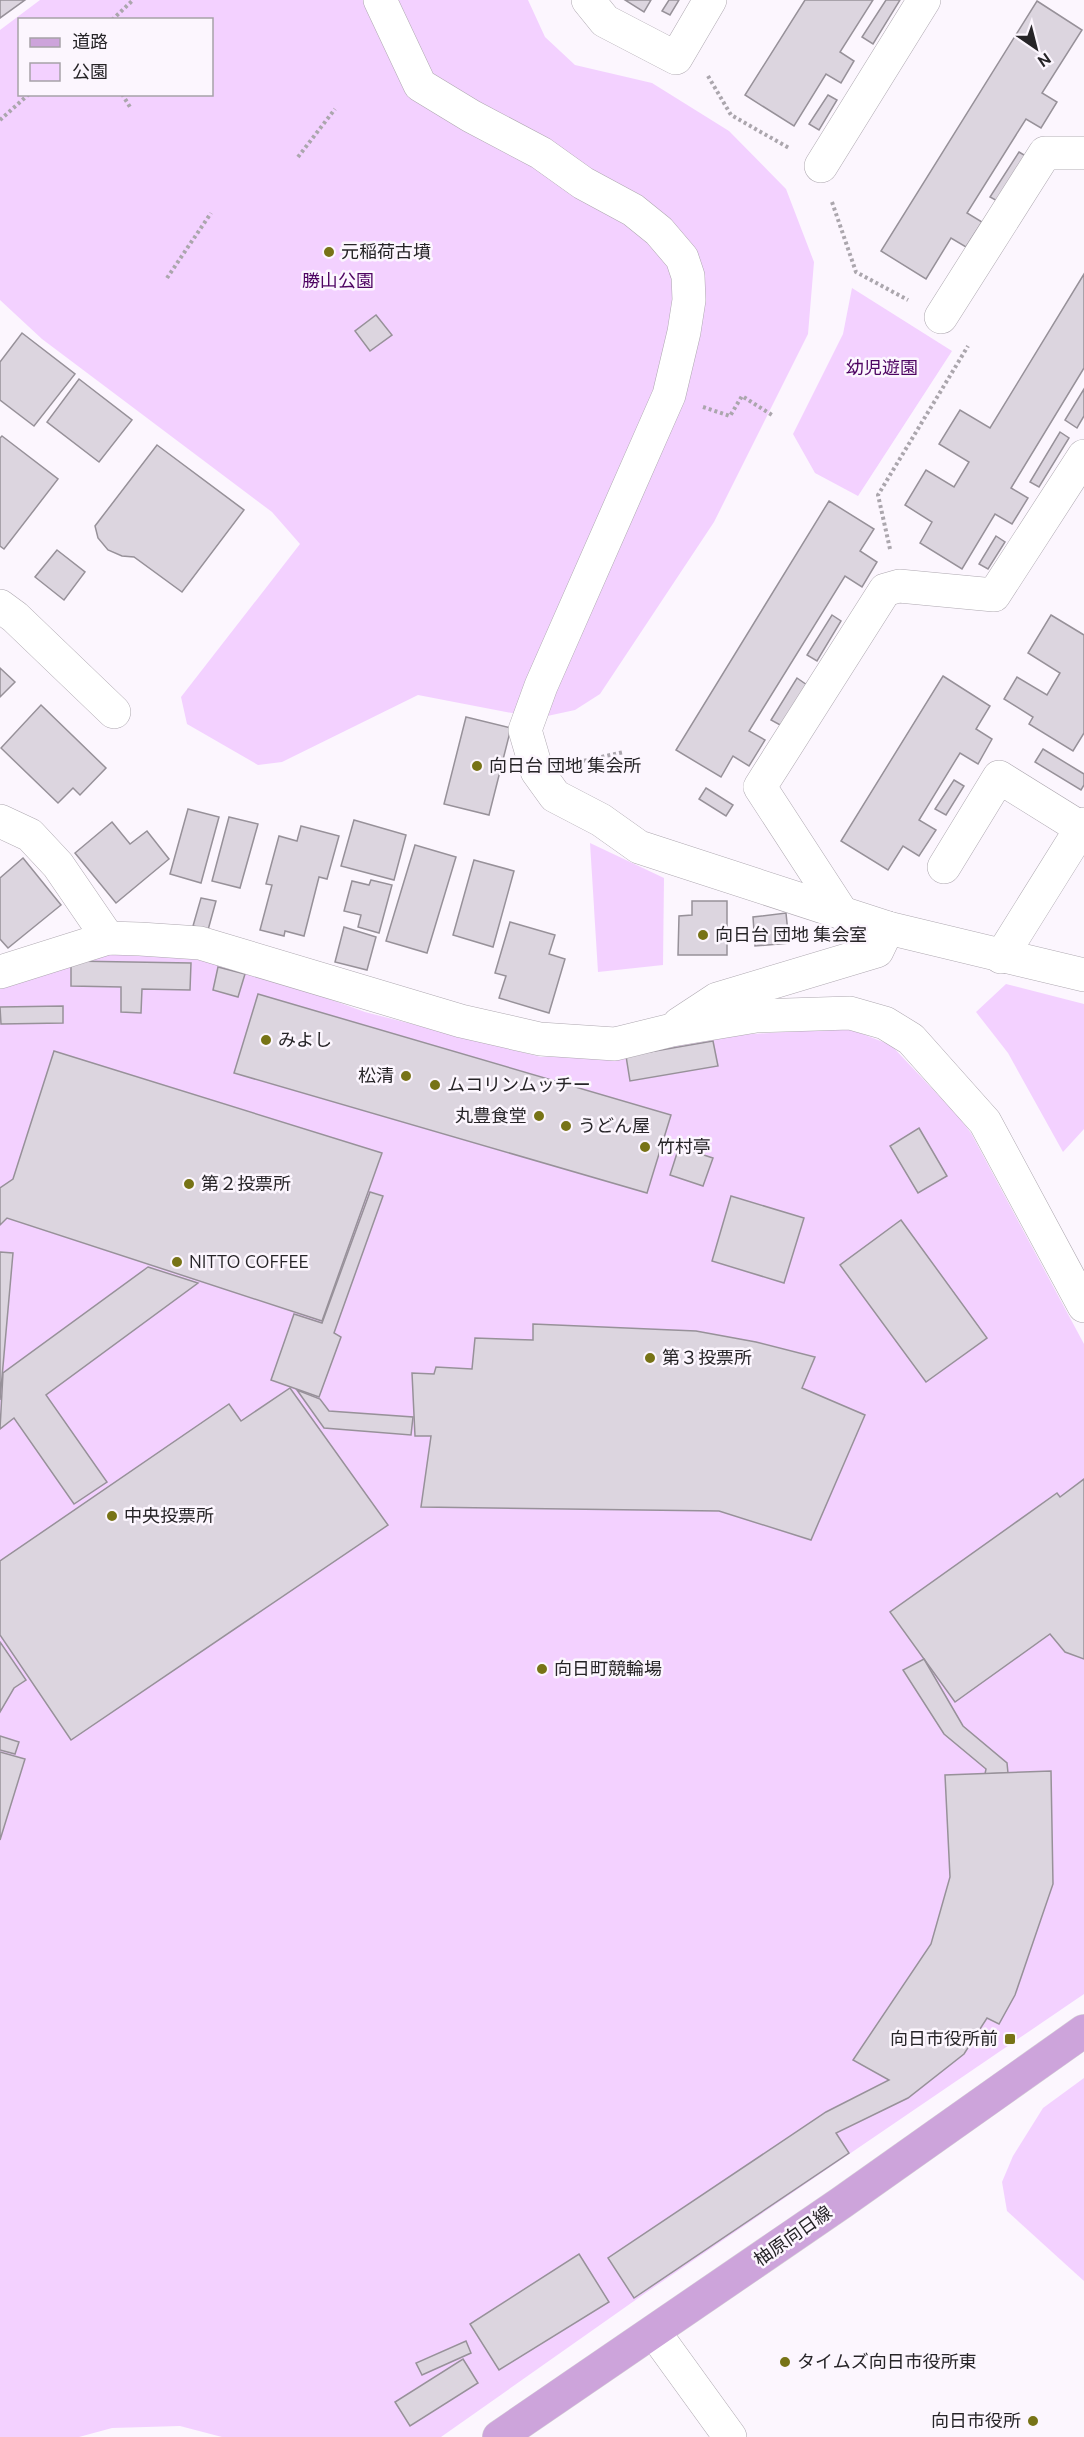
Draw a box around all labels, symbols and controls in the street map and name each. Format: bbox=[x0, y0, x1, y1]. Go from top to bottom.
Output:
legend bbox=[18, 18, 213, 96]
north arrow bbox=[1006, 18, 1066, 78]
text: 道路 bbox=[72, 31, 108, 51]
text: N bbox=[1035, 49, 1055, 71]
text: 公園 bbox=[72, 61, 108, 81]
place label: 元稲荷古墳 bbox=[341, 241, 431, 261]
marker: 元稲荷古墳 bbox=[322, 245, 336, 259]
park label: 勝山公園 bbox=[302, 270, 374, 290]
park label: 幼児遊園 bbox=[846, 357, 918, 377]
place label: 向日台 団地 集会所 bbox=[489, 755, 641, 775]
marker: 向日台 団地 集会所 bbox=[470, 759, 484, 773]
place label: 向日台 団地 集会室 bbox=[715, 924, 867, 944]
marker: 向日台 団地 集会室 bbox=[696, 928, 710, 942]
place label: みよし bbox=[278, 1029, 332, 1049]
marker: みよし bbox=[259, 1033, 273, 1047]
place label: 松清 bbox=[358, 1065, 394, 1085]
marker: 松清 bbox=[399, 1069, 413, 1083]
place label: ムコリンムッチー bbox=[447, 1074, 591, 1094]
marker: ムコリンムッチー bbox=[428, 1078, 442, 1092]
place label: 丸豊食堂 bbox=[455, 1105, 527, 1125]
marker: 丸豊食堂 bbox=[532, 1109, 546, 1123]
place label: うどん屋 bbox=[578, 1115, 650, 1135]
marker: うどん屋 bbox=[559, 1119, 573, 1133]
place label: 竹村亭 bbox=[657, 1136, 711, 1156]
marker: 竹村亭 bbox=[638, 1140, 652, 1154]
place label: 第２投票所 bbox=[201, 1173, 291, 1193]
marker: 第２投票所 bbox=[182, 1177, 196, 1191]
place label: NITTO COFFEE bbox=[189, 1251, 309, 1271]
marker: NITTO COFFEE bbox=[170, 1255, 184, 1269]
place label: 第３投票所 bbox=[662, 1347, 752, 1367]
marker: 第３投票所 bbox=[643, 1351, 657, 1365]
place label: 中央投票所 bbox=[124, 1505, 214, 1525]
marker: 中央投票所 bbox=[105, 1509, 119, 1523]
place label: 向日町競輪場 bbox=[554, 1658, 662, 1678]
marker: 向日町競輪場 bbox=[535, 1662, 549, 1676]
place label: 向日市役所前 bbox=[890, 2028, 998, 2048]
marker: 向日市役所前 bbox=[1003, 2032, 1017, 2046]
street label: 柚原向日線 bbox=[750, 2201, 835, 2269]
place label: タイムズ向日市役所東 bbox=[797, 2351, 977, 2371]
marker: タイムズ向日市役所東 bbox=[778, 2355, 792, 2369]
place label: 向日市役所 bbox=[931, 2410, 1021, 2430]
marker: 向日市役所 bbox=[1026, 2414, 1040, 2428]

